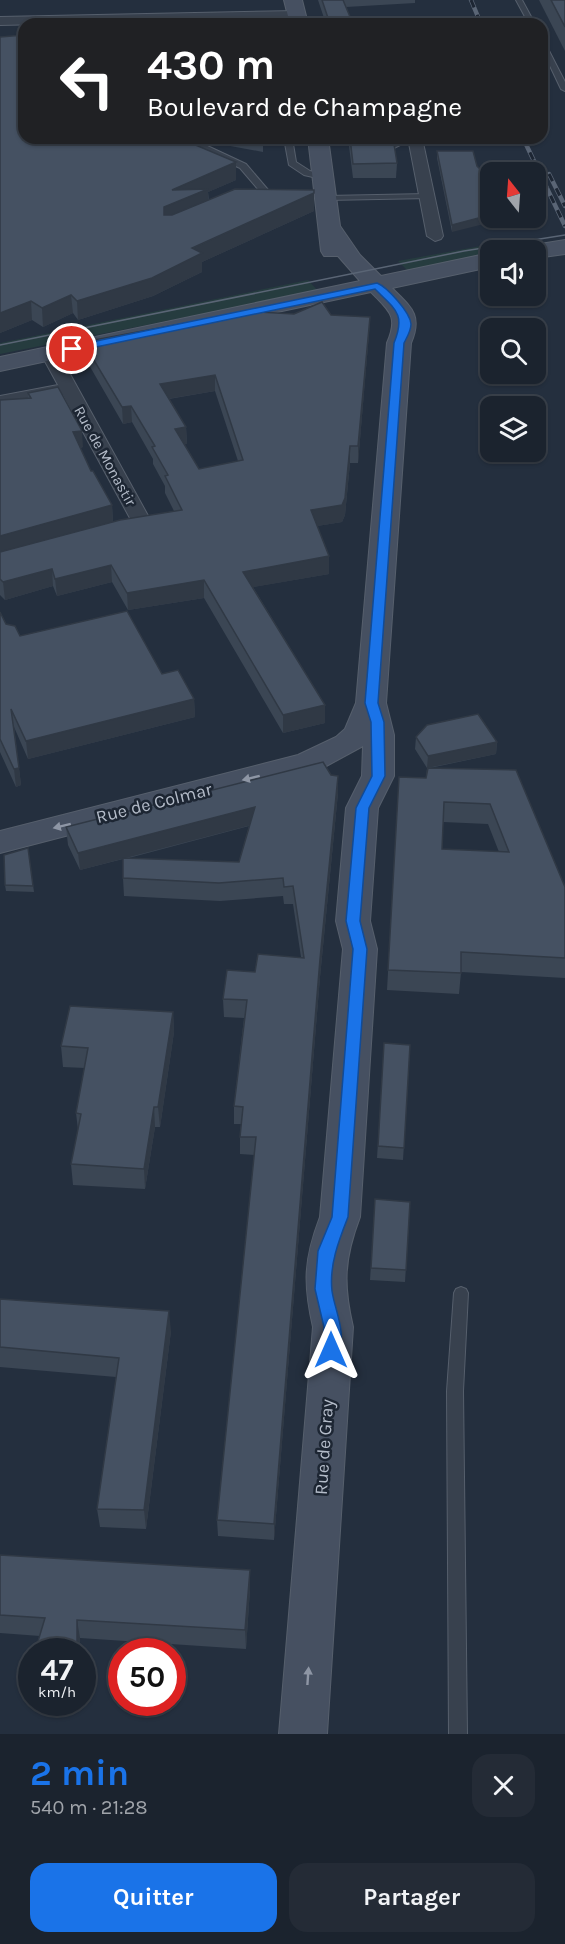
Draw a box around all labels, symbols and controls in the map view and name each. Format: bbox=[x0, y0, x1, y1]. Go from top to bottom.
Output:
text: 430 m bbox=[147, 40, 275, 90]
icon: left bbox=[48, 42, 126, 120]
text: Boulevard de Champagne bbox=[147, 91, 462, 123]
north arrow bbox=[480, 162, 546, 228]
map controls bbox=[480, 162, 546, 462]
button: sound bbox=[480, 240, 546, 306]
button: search bbox=[480, 318, 546, 384]
pin bbox=[46, 323, 97, 374]
icon: arrive bbox=[55, 332, 88, 365]
button: layers bbox=[480, 396, 546, 462]
street label: Rue de Monastir bbox=[70, 403, 140, 510]
one-way arrow bbox=[242, 773, 260, 783]
street label: Rue de Colmar bbox=[94, 778, 215, 828]
one-way arrow bbox=[53, 822, 71, 831]
position arrow bbox=[299, 1318, 363, 1382]
street label: Rue de Gray bbox=[310, 1398, 338, 1496]
speed limit sign: 50 bbox=[108, 1638, 186, 1716]
text: 47 bbox=[41, 1652, 73, 1688]
one-way arrow bbox=[303, 1666, 312, 1685]
text: km/h bbox=[38, 1683, 76, 1701]
text: 2 min bbox=[30, 1752, 129, 1794]
button: close bbox=[472, 1754, 535, 1817]
text: 540 m · 21:28 bbox=[30, 1796, 148, 1819]
button: Quitter bbox=[30, 1863, 277, 1932]
button: Partager bbox=[289, 1863, 535, 1932]

